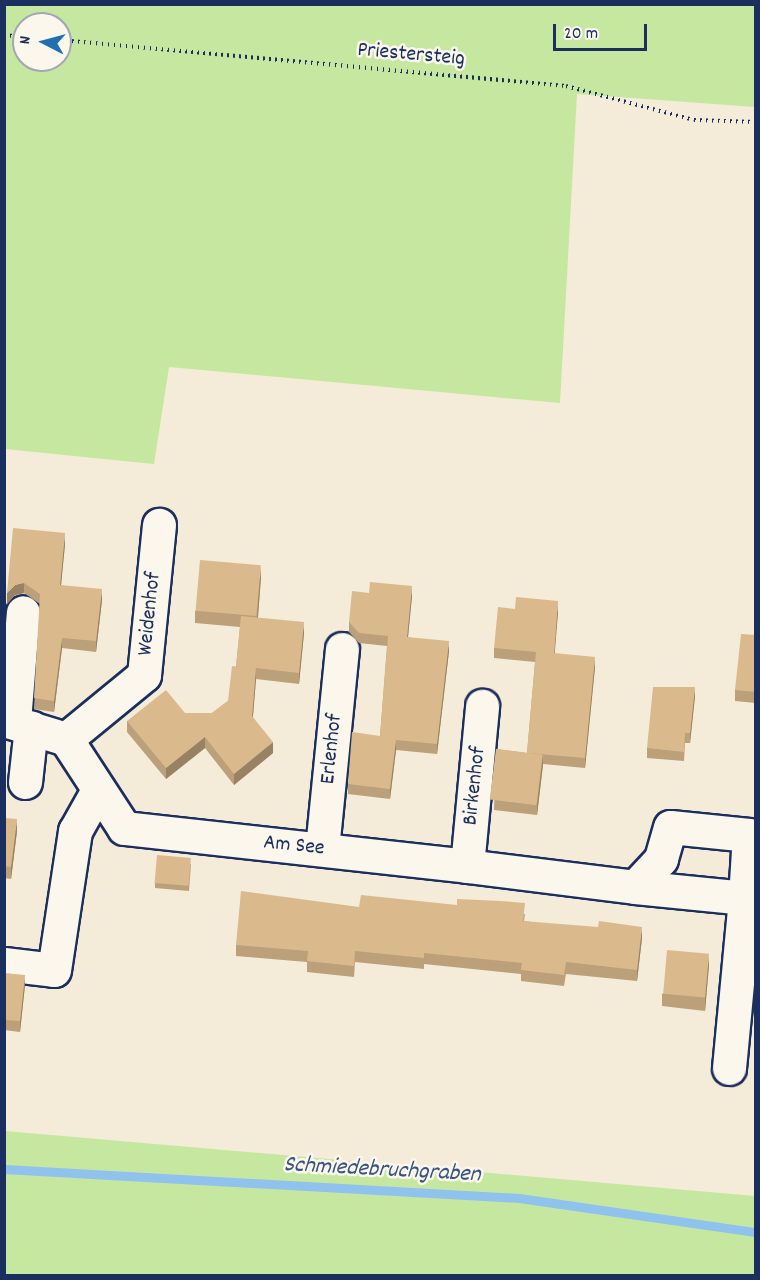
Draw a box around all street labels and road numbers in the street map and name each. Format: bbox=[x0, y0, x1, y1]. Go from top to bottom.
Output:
street label: Priestersteig bbox=[356, 37, 466, 73]
street label: Weidenhof bbox=[132, 571, 168, 657]
street label: Erlenhof bbox=[315, 712, 349, 786]
street label: Birkenhof bbox=[458, 745, 492, 827]
street label: Am See bbox=[262, 830, 326, 862]

